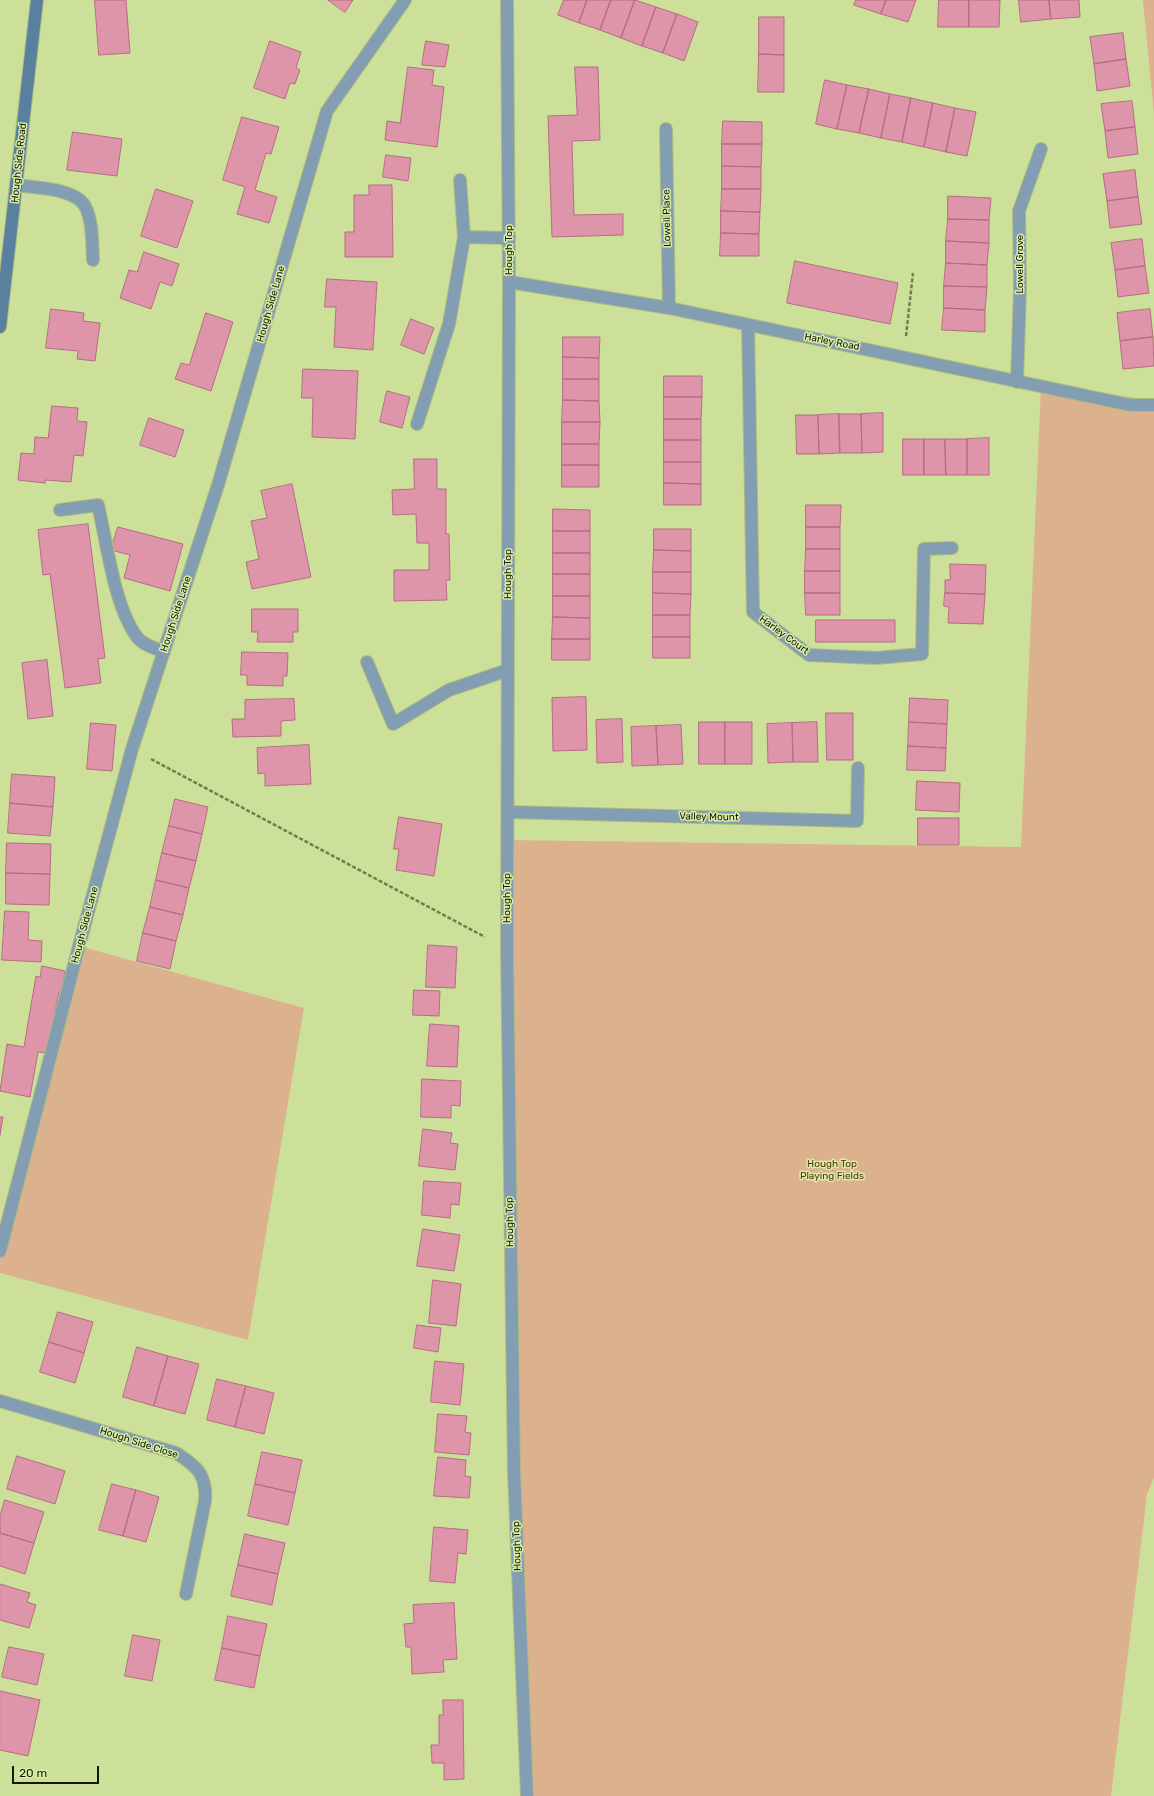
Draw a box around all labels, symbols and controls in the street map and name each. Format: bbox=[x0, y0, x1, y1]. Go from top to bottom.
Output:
street label: Hough Side Road bbox=[9, 123, 29, 203]
street label: Lowell Place bbox=[660, 189, 674, 247]
street label: Hough Top bbox=[503, 225, 515, 275]
street label: Lowell Grove bbox=[1014, 235, 1026, 293]
street label: Hough Side Lane bbox=[254, 264, 288, 344]
street label: Harley Road bbox=[803, 331, 861, 353]
street label: Hough Top bbox=[502, 549, 514, 599]
street label: Hough Side Lane bbox=[158, 575, 194, 653]
street label: Harley Court bbox=[757, 613, 811, 657]
street label: Valley Mount bbox=[679, 810, 739, 824]
street label: Hough Top bbox=[501, 873, 513, 923]
street label: Hough Side Lane bbox=[69, 885, 101, 965]
park label: Hough Top Playing Fields bbox=[800, 1158, 864, 1182]
street label: Hough Top bbox=[504, 1197, 516, 1247]
street label: Hough Side Close bbox=[98, 1425, 180, 1461]
street label: Hough Top bbox=[510, 1521, 524, 1571]
scale bar bbox=[14, 1758, 101, 1784]
text: 20 m bbox=[19, 1766, 47, 1780]

